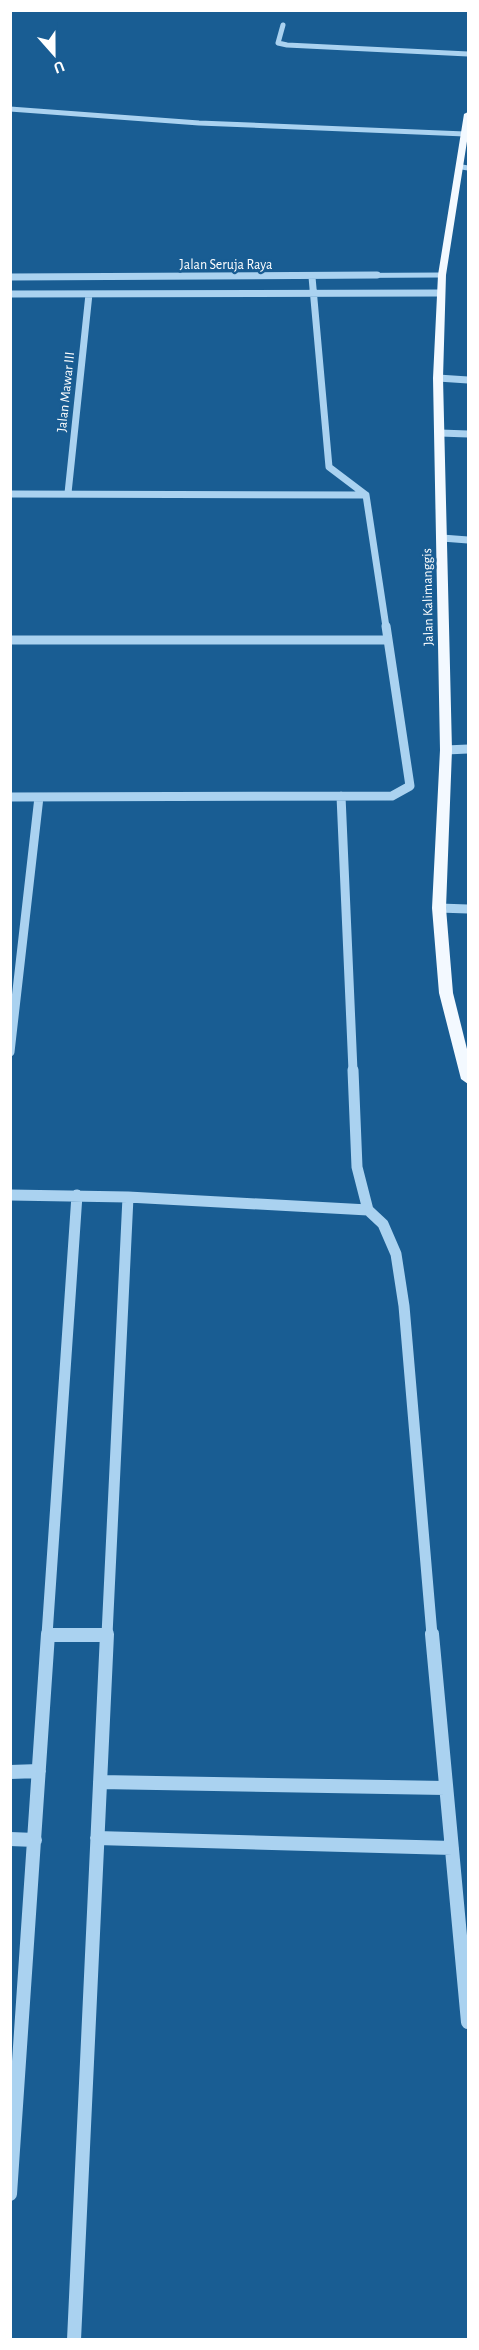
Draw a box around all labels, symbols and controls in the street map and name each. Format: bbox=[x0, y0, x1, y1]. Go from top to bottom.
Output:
north arrow bbox=[24, 24, 84, 84]
text: U bbox=[51, 58, 67, 76]
street label: Jalan Seruja Raya bbox=[180, 258, 273, 272]
street label: Jalan Mawar III bbox=[55, 351, 77, 433]
street label: Jalan Kalimanggis bbox=[420, 548, 436, 646]

